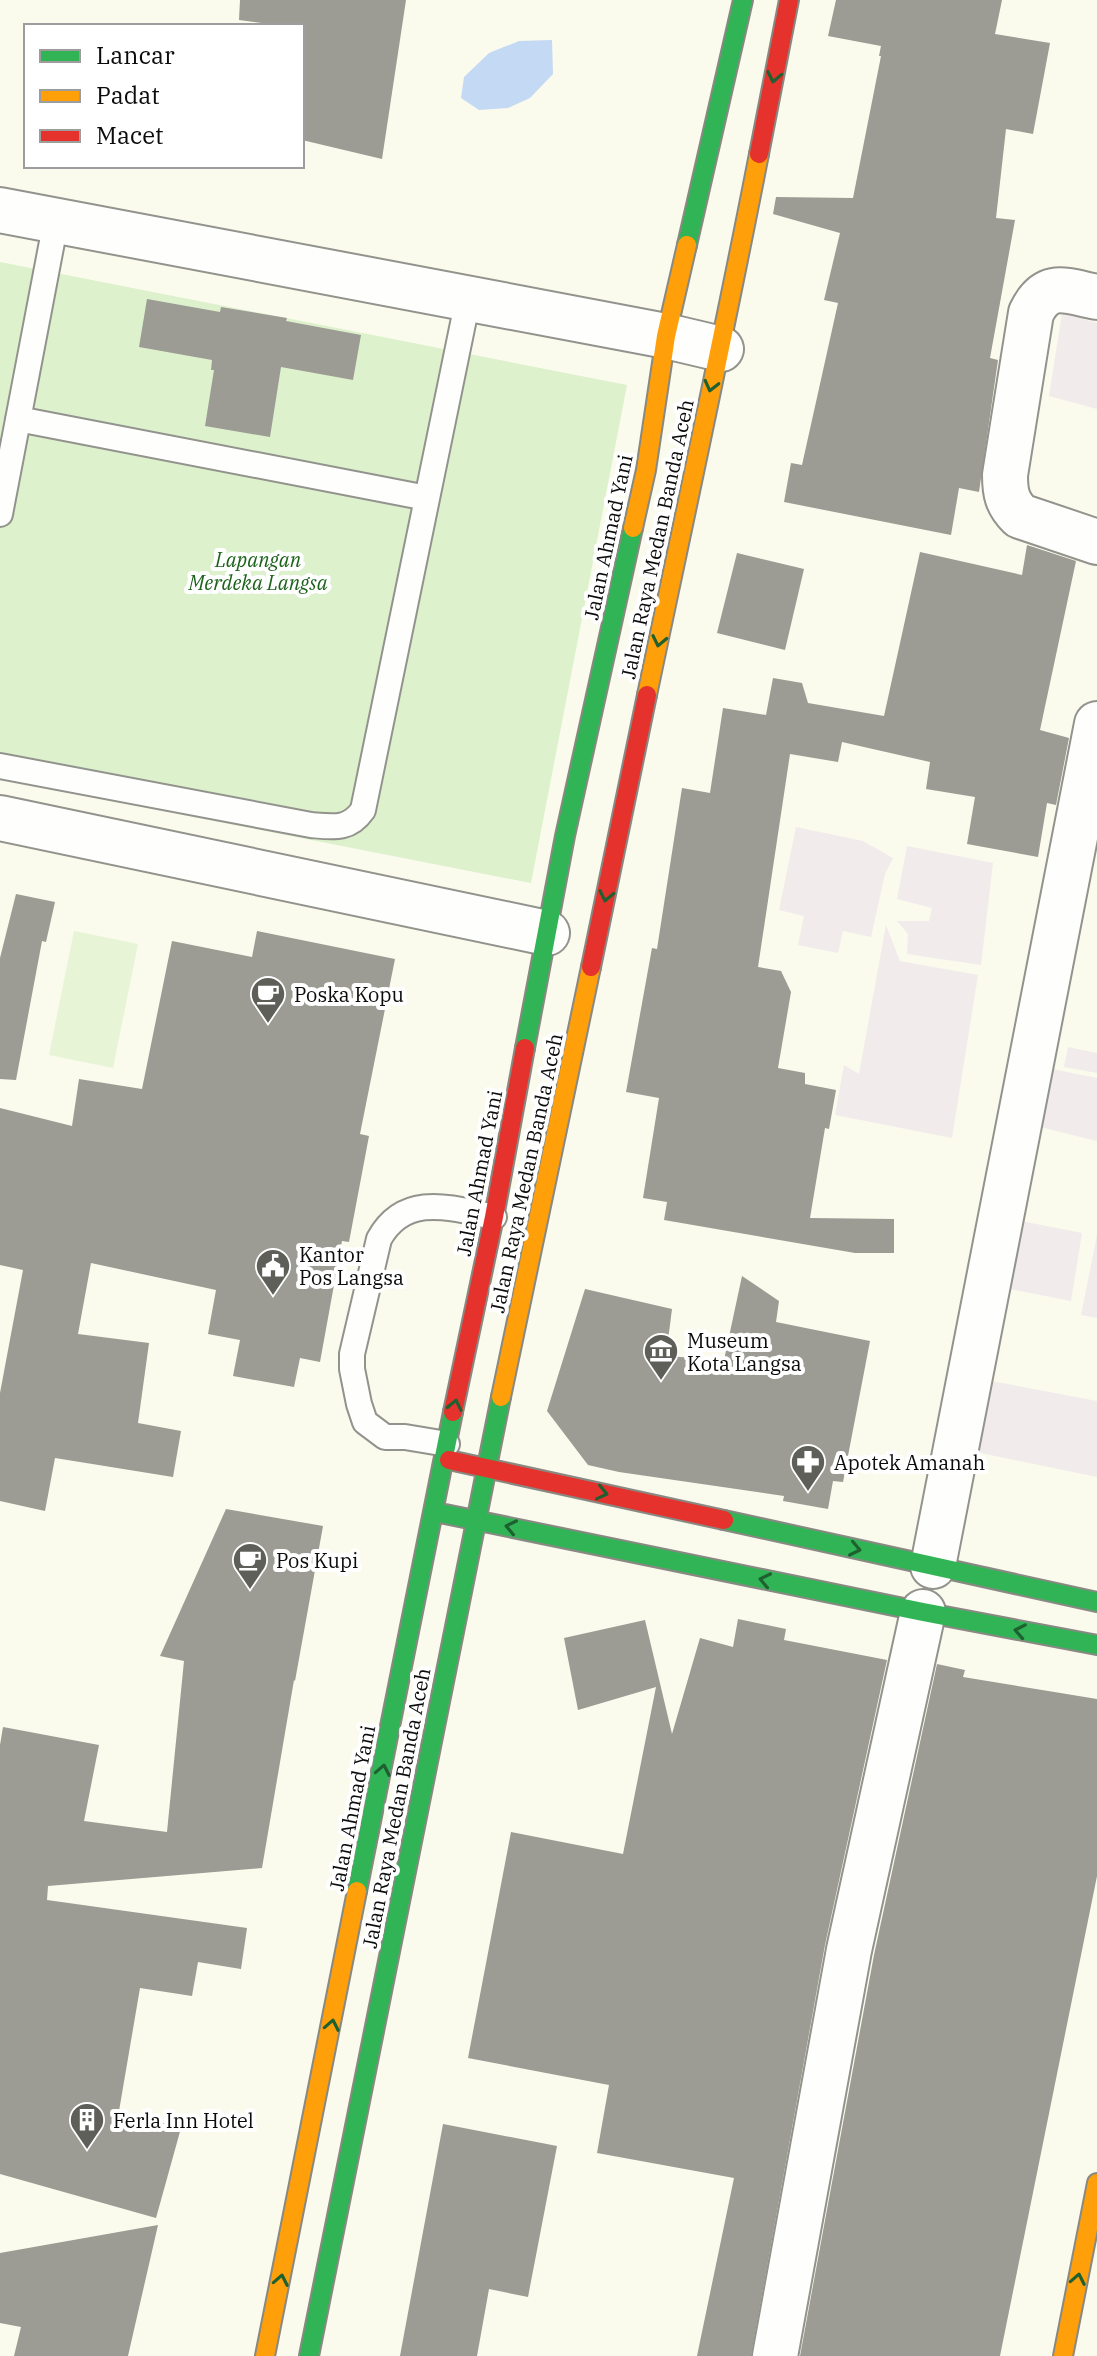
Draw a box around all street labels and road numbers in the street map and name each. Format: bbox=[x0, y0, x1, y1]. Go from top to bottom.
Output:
street label: Jalan Raya Medan Banda Aceh bbox=[614, 397, 700, 681]
street label: Jalan Ahmad Yani bbox=[577, 452, 639, 622]
street label: Jalan Raya Medan Banda Aceh bbox=[483, 1031, 569, 1315]
street label: Jalan Ahmad Yani bbox=[450, 1088, 508, 1258]
street label: Jalan Raya Medan Banda Aceh bbox=[356, 1666, 436, 1950]
street label: Jalan Ahmad Yani bbox=[323, 1723, 381, 1893]

